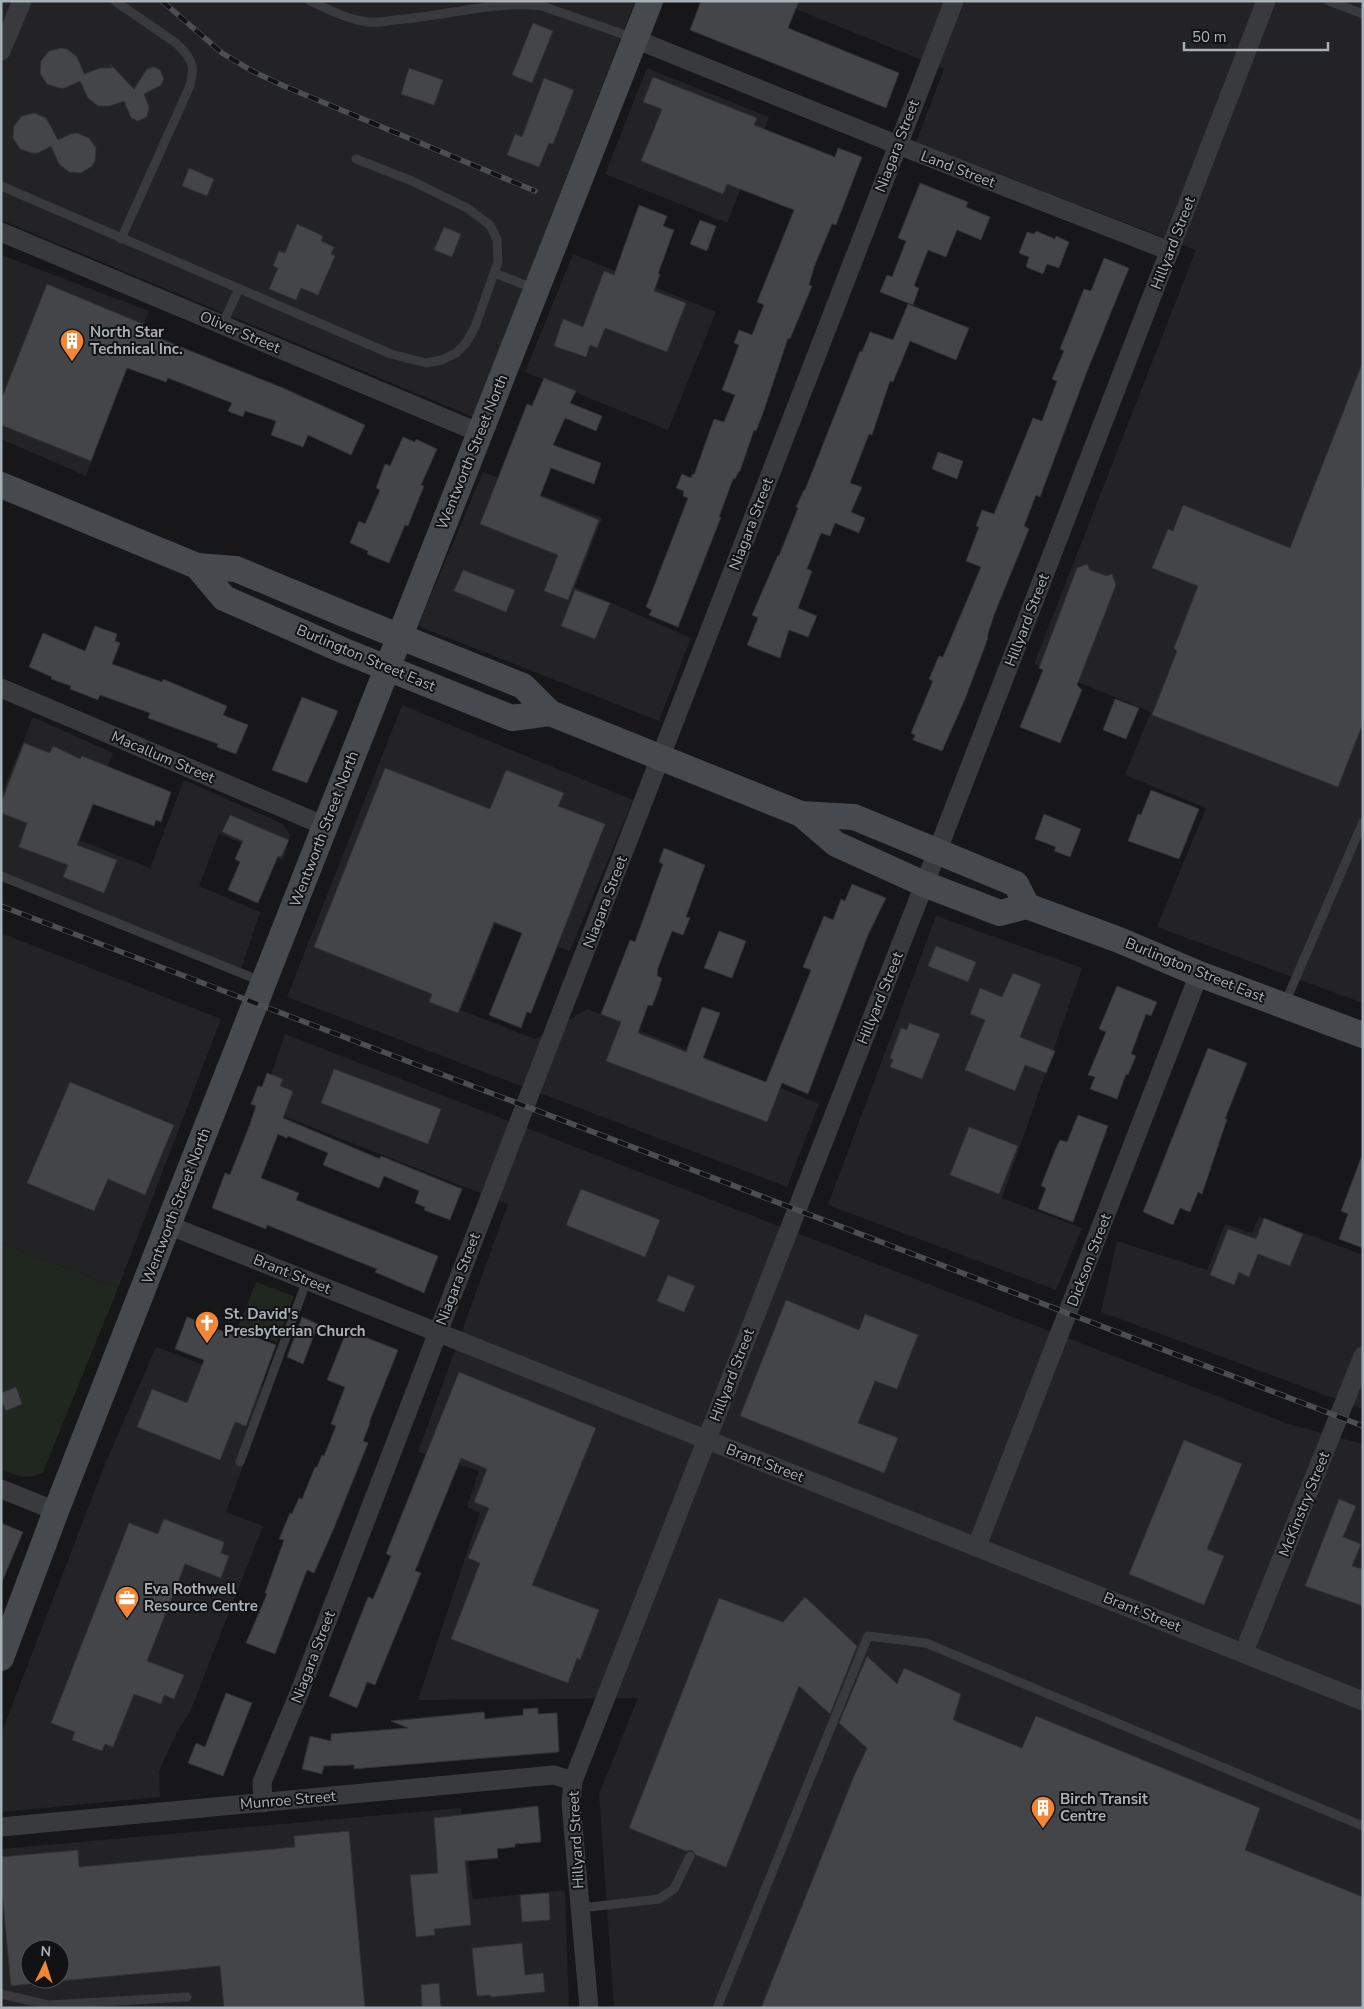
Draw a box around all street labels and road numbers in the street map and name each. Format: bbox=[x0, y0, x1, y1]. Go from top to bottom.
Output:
street label: Niagara Street bbox=[870, 96, 924, 195]
street label: Land Street bbox=[918, 146, 999, 193]
street label: Hillyard Street bbox=[1146, 193, 1200, 292]
street label: Oliver Street bbox=[197, 306, 284, 358]
street label: Wentworth Street North bbox=[432, 372, 512, 532]
street label: Niagara Street bbox=[724, 474, 778, 573]
street label: Hillyard Street bbox=[1000, 570, 1054, 669]
street label: Burlington Street East bbox=[294, 620, 439, 697]
street label: Macallum Street bbox=[108, 726, 218, 788]
street label: Wentworth Street North bbox=[285, 748, 363, 910]
street label: Niagara Street bbox=[578, 852, 632, 951]
street label: Burlington Street East bbox=[1122, 933, 1268, 1007]
street label: Hillyard Street bbox=[852, 948, 908, 1047]
street label: Wentworth Street North bbox=[137, 1125, 215, 1287]
street label: Dickson Street bbox=[1062, 1210, 1116, 1309]
street label: Niagara Street bbox=[431, 1229, 485, 1328]
street label: Brant Street bbox=[250, 1249, 334, 1299]
street label: Hillyard Street bbox=[705, 1325, 759, 1424]
street label: Brant Street bbox=[723, 1439, 808, 1487]
street label: McKinstry Street bbox=[1274, 1448, 1334, 1560]
street label: Brant Street bbox=[1100, 1587, 1184, 1637]
street label: Niagara Street bbox=[286, 1607, 340, 1706]
street label: Munroe Street bbox=[239, 1786, 338, 1814]
street label: Hillyard Street bbox=[563, 1790, 589, 1889]

